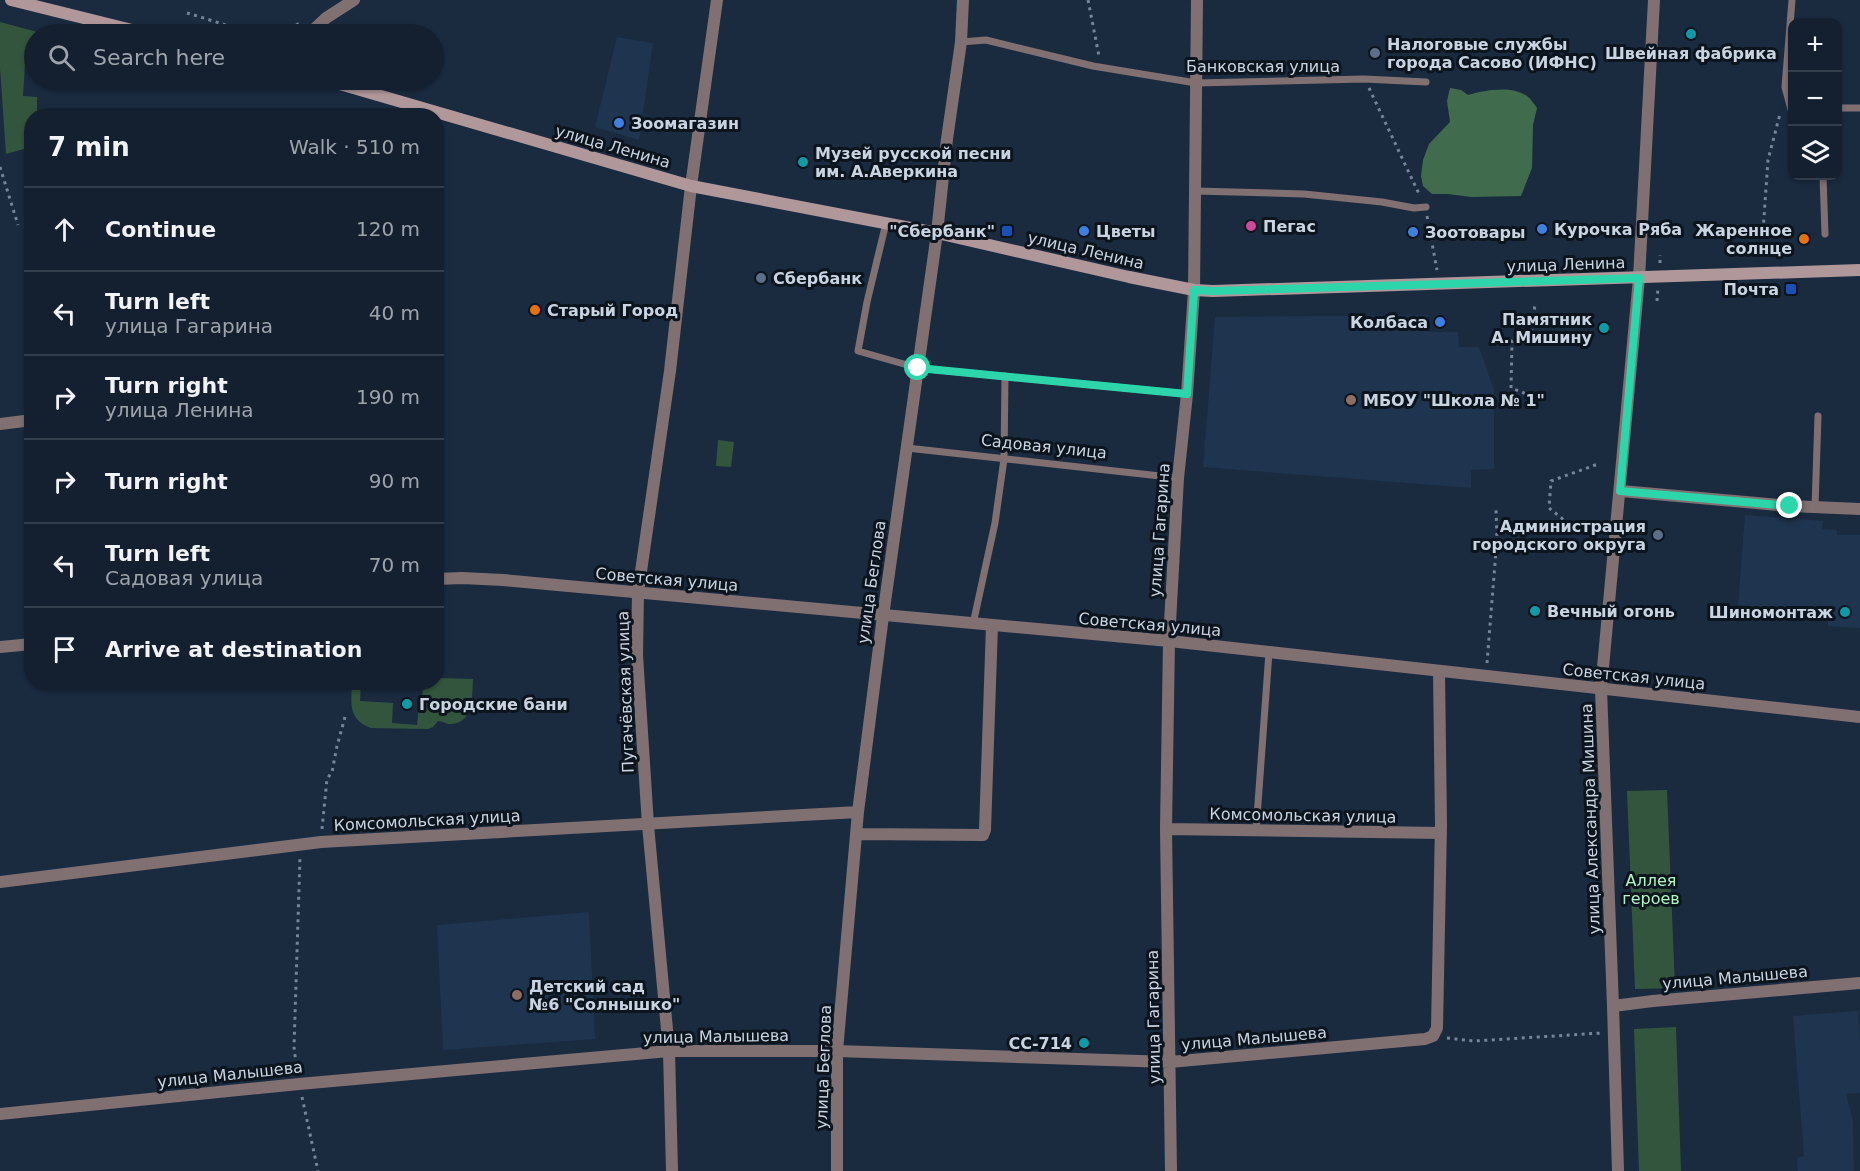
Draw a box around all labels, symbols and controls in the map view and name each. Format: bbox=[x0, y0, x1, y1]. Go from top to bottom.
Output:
map controls bbox=[1788, 18, 1842, 180]
button: + bbox=[1788, 18, 1842, 72]
search box bbox=[24, 24, 444, 90]
marker: Швейная фабрика bbox=[1684, 27, 1698, 41]
place label: Налоговые службы города Сасово (ИФНС) bbox=[1387, 35, 1597, 72]
icon: search bbox=[45, 41, 78, 74]
place label: Швейная фабрика bbox=[1605, 44, 1777, 63]
text: Search here bbox=[93, 45, 225, 70]
marker: Налоговые службы города Сасово (ИФНС) bbox=[1368, 46, 1382, 60]
street label: Банковская улица bbox=[1186, 57, 1340, 76]
button: − bbox=[1788, 72, 1842, 126]
place label: Зоомагазин bbox=[631, 114, 739, 133]
marker: Зоомагазин bbox=[612, 116, 626, 130]
street label: улица Ленина bbox=[553, 121, 673, 172]
button: layers bbox=[1788, 126, 1842, 180]
text: 7 min bbox=[48, 132, 130, 162]
text: Walk · 510 m bbox=[289, 135, 420, 159]
place label: Музей русской песни им. А.Аверкина bbox=[815, 144, 1011, 181]
marker: Музей русской песни им. А.Аверкина bbox=[796, 155, 810, 169]
icon: ahead bbox=[48, 213, 81, 246]
text: Continue bbox=[105, 217, 216, 242]
text: 120 m bbox=[356, 217, 420, 241]
place label: Пегас bbox=[1263, 217, 1316, 236]
marker: Пегас bbox=[1244, 219, 1258, 233]
place label: Курочка Ряба bbox=[1554, 220, 1682, 239]
place label: Жаренное солнце bbox=[1695, 221, 1792, 258]
place label: "Сбербанк" bbox=[889, 222, 995, 241]
place label: Цветы bbox=[1096, 222, 1156, 241]
marker: Курочка Ряба bbox=[1535, 222, 1549, 236]
place label: Зоотовары bbox=[1425, 223, 1525, 242]
marker: "Сбербанк" bbox=[1000, 224, 1014, 238]
marker: Цветы bbox=[1077, 224, 1091, 238]
marker: Зоотовары bbox=[1406, 225, 1420, 239]
street label: улица Ленина bbox=[1026, 228, 1146, 273]
marker: Жаренное солнце bbox=[1797, 232, 1811, 246]
street label: улица Ленина bbox=[1506, 253, 1626, 276]
place label: Сбербанк bbox=[773, 269, 862, 288]
marker: Сбербанк bbox=[754, 271, 768, 285]
place label: Почта bbox=[1724, 280, 1779, 299]
marker: Почта bbox=[1784, 282, 1798, 296]
text: Turn left bbox=[105, 289, 210, 314]
icon: left bbox=[48, 297, 81, 330]
text: 40 m bbox=[369, 301, 420, 325]
place label: Старый Город bbox=[547, 301, 678, 320]
marker: Старый Город bbox=[528, 303, 542, 317]
place label: Памятник А. Мишину bbox=[1491, 310, 1593, 347]
place label: Колбаса bbox=[1350, 313, 1428, 332]
text: улица Гагарина bbox=[105, 314, 273, 338]
marker: Колбаса bbox=[1433, 315, 1447, 329]
marker: Памятник А. Мишину bbox=[1597, 321, 1611, 335]
route start bbox=[904, 354, 930, 380]
text: Turn right bbox=[105, 373, 228, 398]
icon: right bbox=[48, 381, 81, 414]
text: 190 m bbox=[356, 385, 420, 409]
place label: МБОУ "Школа № 1" bbox=[1363, 391, 1545, 410]
marker: МБОУ "Школа № 1" bbox=[1344, 393, 1358, 407]
text: улица Ленина bbox=[105, 398, 254, 422]
street label: Садовая улица bbox=[980, 430, 1108, 463]
street label: улица Гагарина bbox=[1145, 462, 1174, 598]
icon: right bbox=[48, 465, 81, 498]
text: Turn right bbox=[105, 469, 228, 494]
text: 90 m bbox=[369, 469, 420, 493]
route end bbox=[1776, 492, 1802, 518]
place label: Администрация городского округа bbox=[1472, 517, 1646, 554]
street label: улица Беглова bbox=[853, 519, 890, 645]
marker: Администрация городского округа bbox=[1651, 528, 1665, 542]
text: Turn left bbox=[105, 541, 210, 566]
icon: left bbox=[48, 549, 81, 582]
text: 70 m bbox=[369, 553, 420, 577]
street label: Советская улица bbox=[595, 564, 739, 595]
text: Садовая улица bbox=[105, 566, 263, 590]
place label: Вечный огонь bbox=[1547, 602, 1675, 621]
place label: Шиномонтаж bbox=[1709, 603, 1833, 622]
marker: Вечный огонь bbox=[1528, 604, 1542, 618]
marker: Шиномонтаж bbox=[1838, 605, 1852, 619]
street label: Советская улица bbox=[1078, 609, 1222, 640]
street label: Пугачёвская улица bbox=[613, 611, 638, 773]
icon: arrive bbox=[48, 633, 81, 666]
text: Arrive at destination bbox=[105, 637, 362, 662]
street label: Советская улица bbox=[1562, 660, 1706, 693]
place label: Городские бани bbox=[419, 695, 568, 714]
marker: Городские бани bbox=[400, 697, 414, 711]
street label: улица Александра Мишина bbox=[1577, 703, 1604, 935]
street label: Комсомольская улица bbox=[1209, 804, 1397, 827]
street label: Комсомольская улица bbox=[333, 806, 521, 835]
park label: Аллея героев bbox=[1622, 871, 1680, 908]
street label: улица Гагарина bbox=[1143, 950, 1164, 1084]
street label: улица Малышева bbox=[1661, 962, 1809, 993]
place label: Детский сад №6 "Солнышко" bbox=[529, 977, 680, 1014]
marker: Детский сад №6 "Солнышко" bbox=[510, 988, 524, 1002]
street label: улица Беглова bbox=[812, 1005, 835, 1129]
street label: улица Малышева bbox=[1180, 1023, 1328, 1054]
street label: улица Малышева bbox=[643, 1026, 789, 1047]
place label: СС-714 bbox=[1008, 1034, 1072, 1053]
marker: СС-714 bbox=[1077, 1036, 1091, 1050]
street label: улица Малышева bbox=[156, 1057, 304, 1092]

